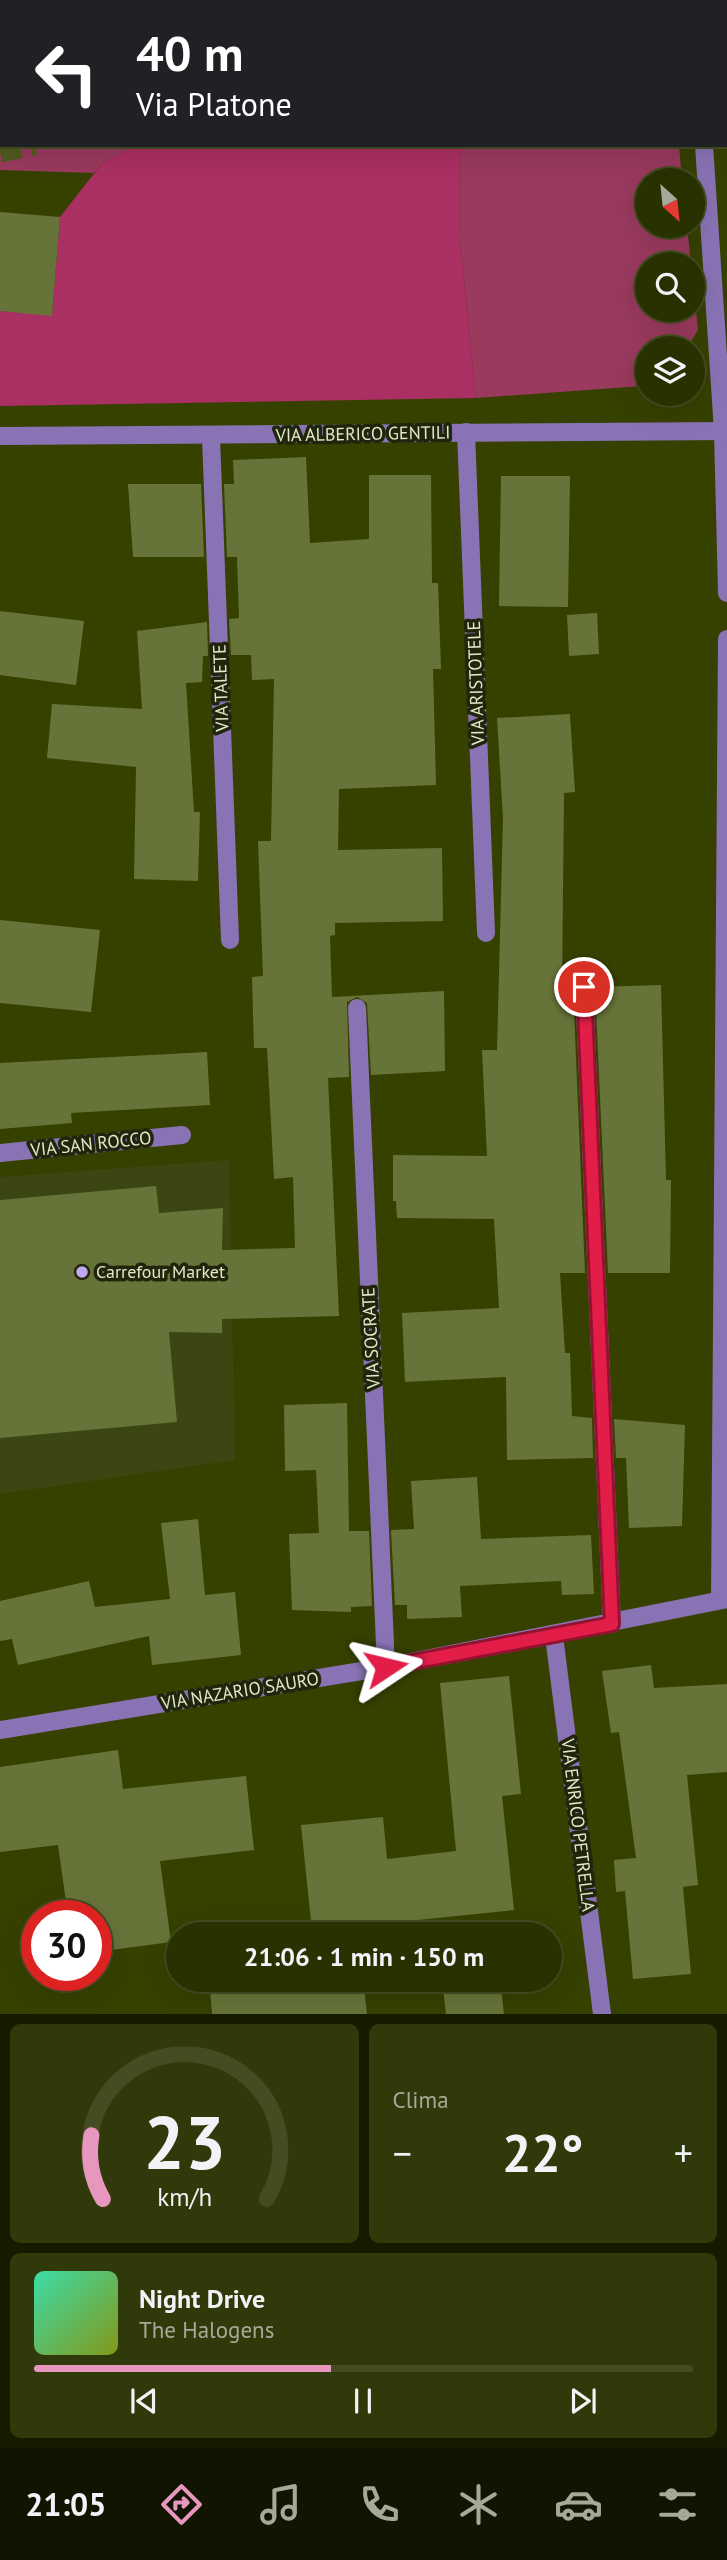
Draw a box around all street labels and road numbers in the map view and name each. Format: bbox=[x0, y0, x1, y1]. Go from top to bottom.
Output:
street label: VIA ALBERICO GENTILI bbox=[274, 420, 451, 447]
street label: VIA ARISTOTELE bbox=[462, 620, 489, 747]
street label: VIA TALETE bbox=[207, 644, 234, 733]
street label: VIA SAN ROCCO bbox=[28, 1126, 152, 1161]
street label: VIA SOCRATE bbox=[356, 1287, 385, 1390]
street label: VIA NAZARIO SAURO bbox=[158, 1667, 321, 1715]
street label: VIA ENRICO PETRELLA bbox=[556, 1736, 601, 1913]

